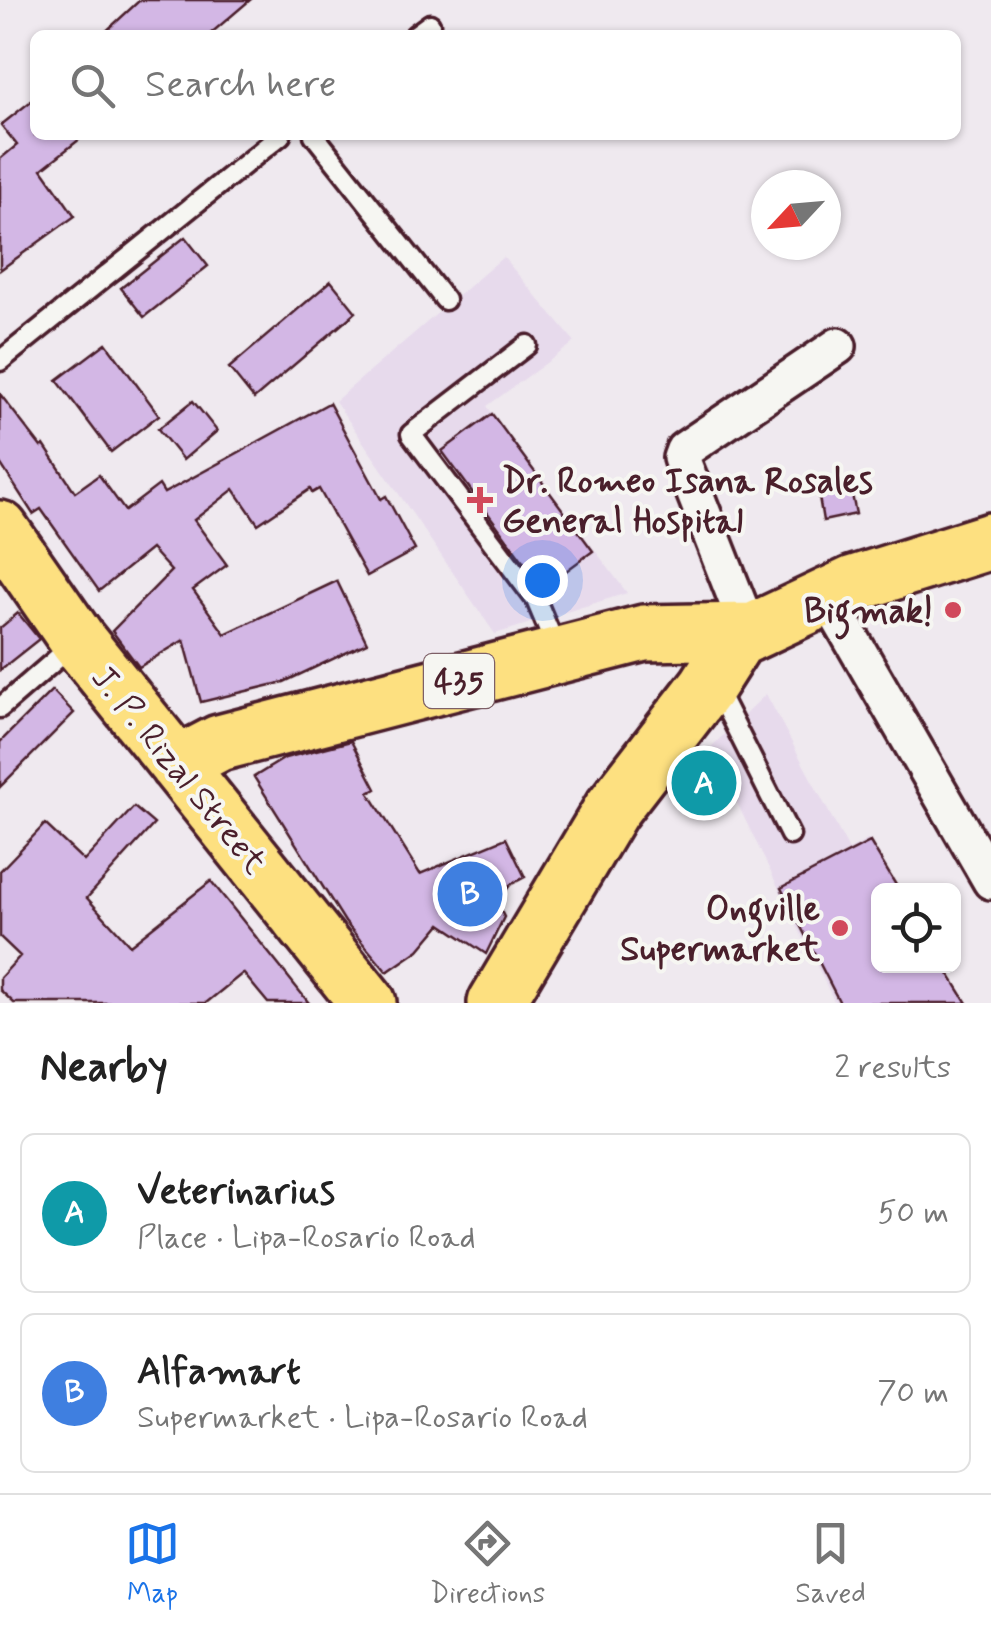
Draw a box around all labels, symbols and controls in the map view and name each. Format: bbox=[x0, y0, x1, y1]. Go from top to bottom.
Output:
search box bbox=[30, 30, 961, 140]
icon: search bbox=[65, 58, 120, 113]
text: Search here bbox=[145, 61, 336, 110]
north arrow bbox=[751, 170, 841, 260]
place label: Dr. Romeo Isana Rosales General Hospital bbox=[502, 459, 873, 545]
marker: Dr. Romeo Isana Rosales General Hospital bbox=[467, 487, 493, 513]
your location bbox=[517, 555, 568, 606]
place label: Bigmak! bbox=[804, 589, 933, 640]
marker: Bigmak! bbox=[942, 599, 964, 621]
road number: 435 bbox=[424, 654, 494, 708]
street label: J. P. Rizal Street bbox=[80, 656, 277, 884]
pin: A bbox=[672, 746, 736, 820]
pin: B bbox=[438, 856, 502, 932]
map controls bbox=[871, 883, 961, 973]
button: locate bbox=[871, 883, 961, 973]
place label: Ongville Supermarket bbox=[620, 887, 821, 973]
marker: Ongville Supermarket bbox=[829, 917, 851, 939]
text: Nearby bbox=[40, 1041, 168, 1096]
text: 2 results bbox=[834, 1047, 951, 1089]
text: Veterinarius bbox=[137, 1168, 335, 1217]
text: A bbox=[64, 1192, 85, 1234]
text: 50 m bbox=[877, 1192, 949, 1234]
text: Place · Lipa-Rosario Road bbox=[137, 1217, 476, 1259]
text: Alfamart bbox=[137, 1348, 301, 1397]
text: B bbox=[64, 1372, 85, 1414]
text: 70 m bbox=[877, 1372, 949, 1414]
text: Supermarket · Lipa-Rosario Road bbox=[137, 1397, 588, 1439]
tab: Map bbox=[125, 1516, 180, 1613]
tab: Directions bbox=[430, 1516, 545, 1613]
tab: Saved bbox=[795, 1516, 866, 1613]

